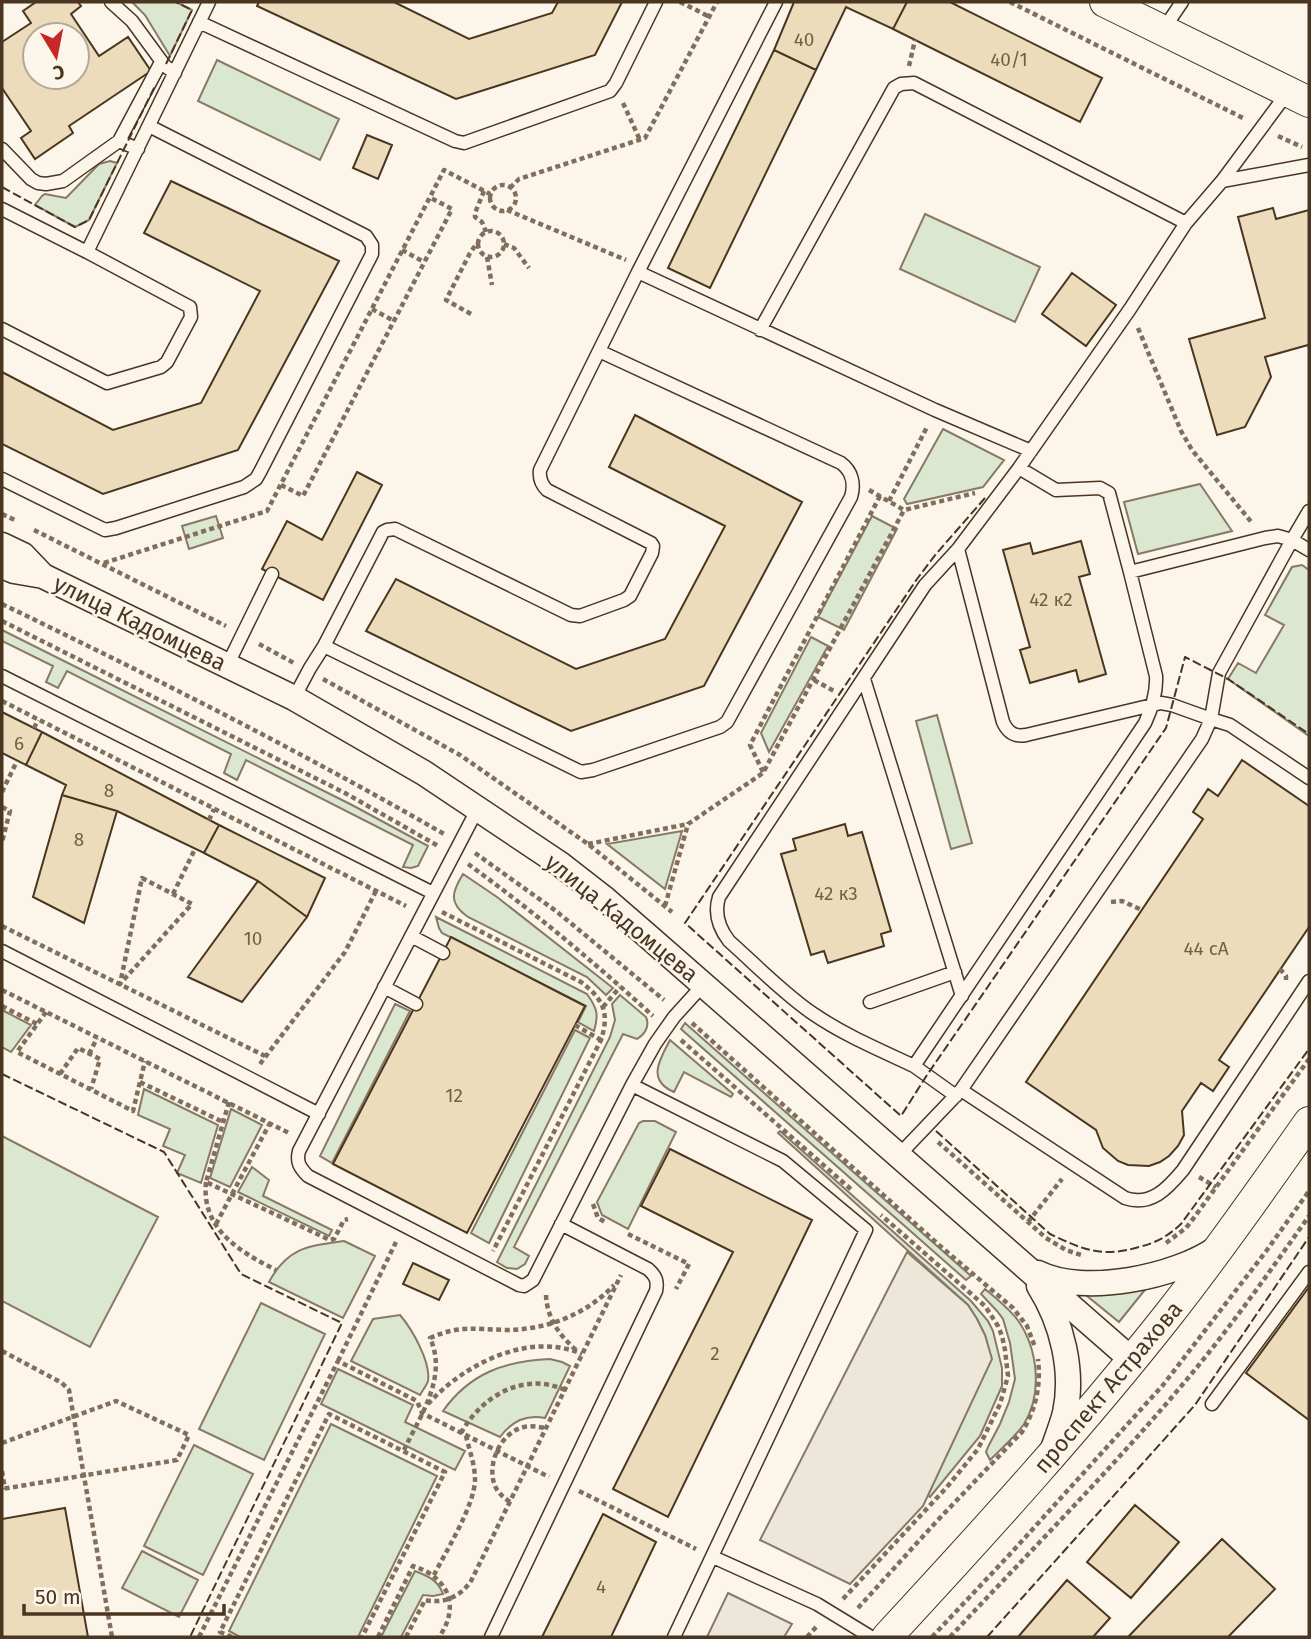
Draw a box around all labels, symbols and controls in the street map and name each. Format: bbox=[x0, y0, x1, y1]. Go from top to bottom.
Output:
north arrow bbox=[21, 21, 91, 91]
house number: 40 bbox=[794, 28, 814, 51]
house number: 40/1 bbox=[990, 48, 1028, 71]
text: С bbox=[51, 60, 66, 85]
street label: улица Кадомцева bbox=[49, 569, 231, 677]
house number: 42 к2 bbox=[1029, 588, 1073, 611]
house number: 6 bbox=[14, 732, 24, 755]
house number: 8 bbox=[104, 779, 114, 802]
house number: 8 bbox=[74, 828, 84, 851]
street label: улица Кадомцева bbox=[540, 848, 704, 988]
house number: 42 к3 bbox=[814, 882, 858, 905]
house number: 10 bbox=[244, 927, 262, 950]
house number: 44 сА bbox=[1183, 937, 1229, 960]
house number: 12 bbox=[445, 1084, 463, 1107]
street label: проспект Астрахова bbox=[1028, 1295, 1188, 1479]
house number: 2 bbox=[710, 1342, 720, 1365]
scale bar bbox=[24, 1572, 224, 1616]
house number: 4 bbox=[596, 1575, 606, 1598]
text: 50 m bbox=[35, 1584, 81, 1610]

